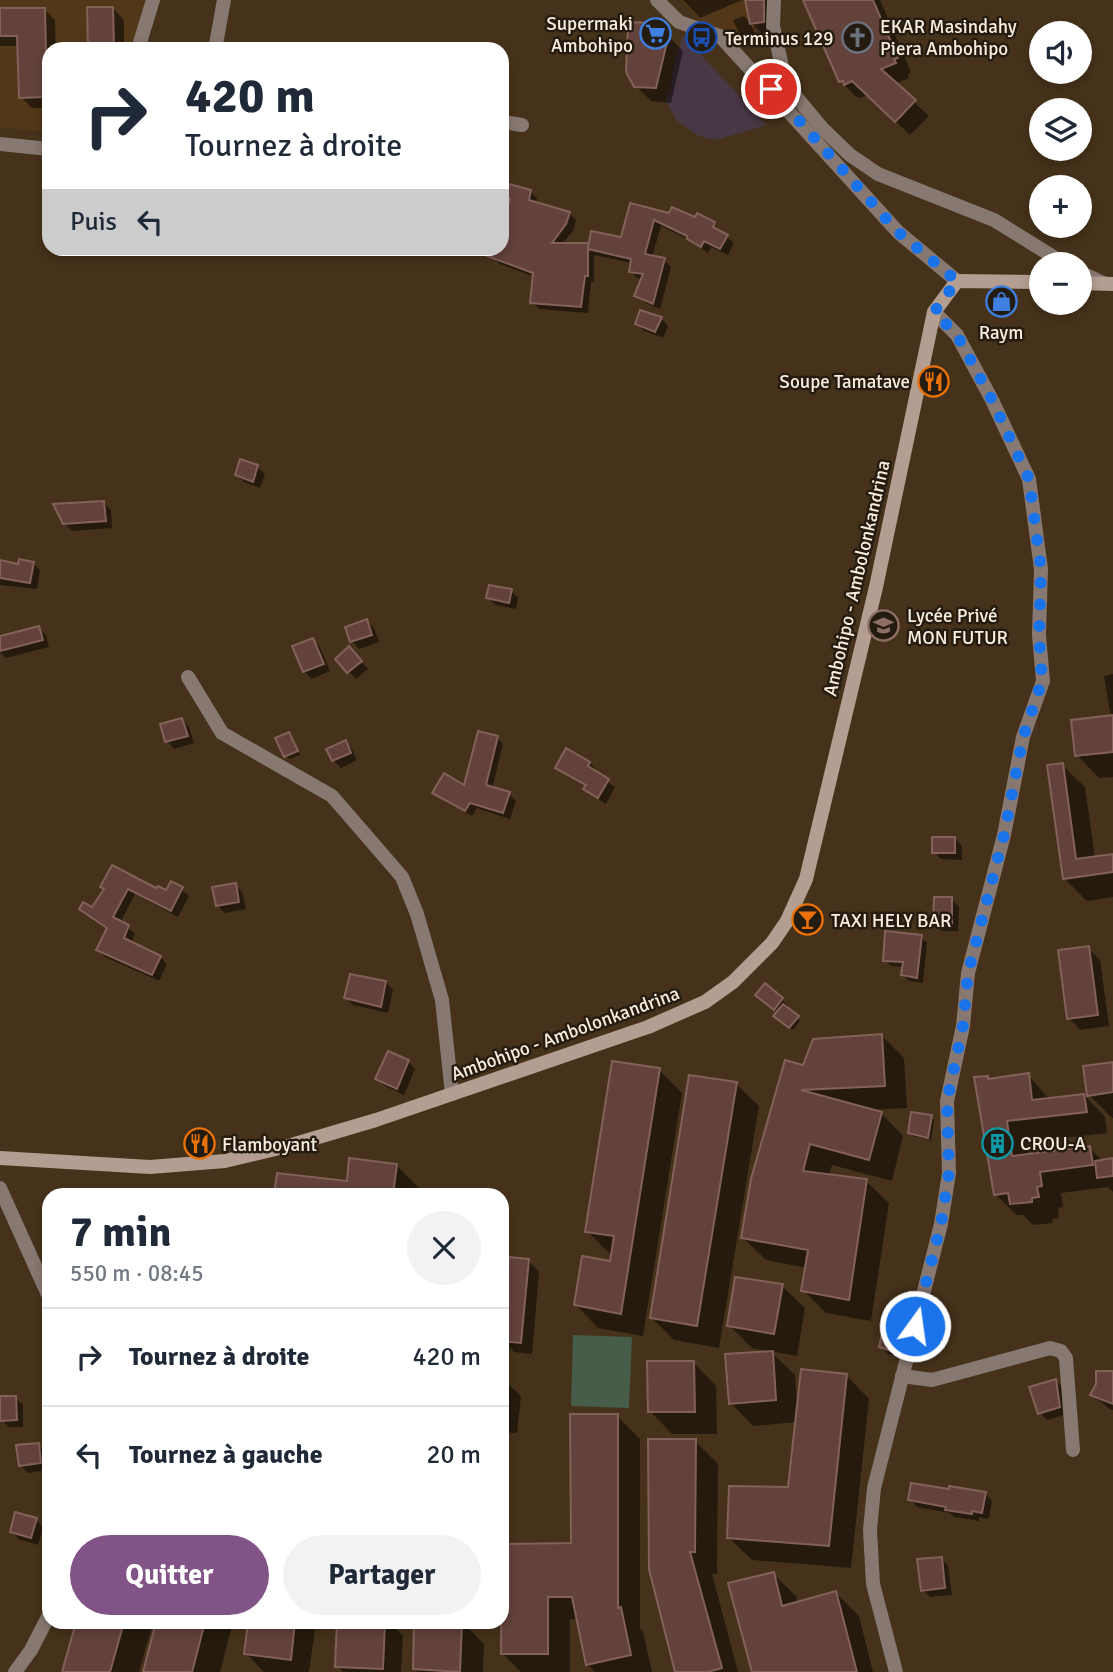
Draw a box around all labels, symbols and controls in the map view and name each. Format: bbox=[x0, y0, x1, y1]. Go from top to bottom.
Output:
place label: Supermaki Ambohipo bbox=[546, 12, 633, 58]
place label: EKAR Masindahy Piera Ambohipo bbox=[880, 15, 1017, 61]
supermarket icon: Supermaki Ambohipo bbox=[639, 17, 673, 51]
church icon: EKAR Masindahy Piera Ambohipo bbox=[840, 20, 874, 54]
bus stop icon: Terminus 129 bbox=[685, 21, 719, 55]
map controls bbox=[1029, 21, 1092, 315]
button: sound bbox=[1029, 21, 1092, 84]
place label: Terminus 129 bbox=[725, 27, 834, 51]
pin bbox=[741, 59, 801, 119]
text: 420 m bbox=[185, 66, 315, 126]
icon: right bbox=[70, 70, 161, 161]
icon: arrive bbox=[752, 70, 790, 108]
button: layers bbox=[1029, 98, 1092, 161]
text: Tournez à droite bbox=[185, 126, 402, 165]
button: + bbox=[1029, 175, 1092, 238]
icon: left bbox=[131, 203, 169, 241]
text: Puis bbox=[70, 206, 117, 238]
button: − bbox=[1029, 252, 1092, 315]
shop icon: Raym bbox=[984, 284, 1018, 318]
place label: Raym bbox=[979, 321, 1023, 345]
restaurant icon: Soupe Tamatave bbox=[916, 364, 950, 398]
place label: Soupe Tamatave bbox=[779, 370, 910, 394]
street label: Ambohipo - Ambolonkandrina bbox=[818, 458, 896, 699]
place label: Lycée Privé MON FUTUR bbox=[907, 604, 1008, 650]
school or university icon: Lycée Privé MON FUTUR bbox=[867, 609, 901, 643]
bar icon: TAXI HELY BAR bbox=[791, 903, 825, 937]
place label: TAXI HELY BAR bbox=[831, 909, 952, 933]
street label: Ambohipo - Ambolonkandrina bbox=[448, 981, 683, 1087]
building icon: CROU-A bbox=[980, 1126, 1014, 1160]
restaurant icon: Flamboyant bbox=[182, 1127, 216, 1161]
place label: CROU-A bbox=[1020, 1132, 1086, 1156]
place label: Flamboyant bbox=[222, 1133, 318, 1157]
text: 7 min bbox=[70, 1207, 171, 1258]
button: close bbox=[407, 1211, 481, 1285]
text: 550 m · 08:45 bbox=[70, 1259, 204, 1288]
position arrow bbox=[878, 1289, 952, 1363]
icon: right bbox=[70, 1338, 108, 1376]
text: Tournez à droite bbox=[129, 1341, 309, 1373]
text: 420 m bbox=[412, 1341, 481, 1373]
icon: left bbox=[70, 1436, 108, 1474]
text: Tournez à gauche bbox=[129, 1439, 323, 1471]
text: 20 m bbox=[426, 1439, 481, 1471]
button: Quitter bbox=[70, 1535, 269, 1615]
button: Partager bbox=[283, 1535, 481, 1615]

